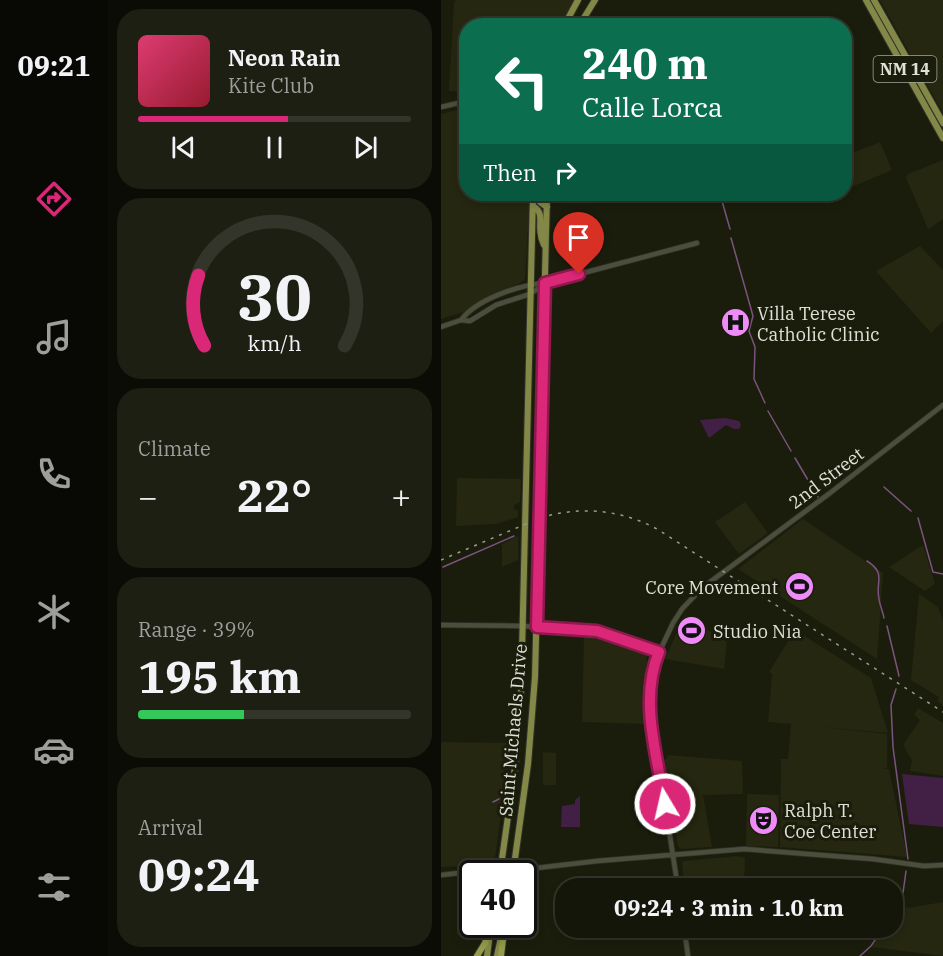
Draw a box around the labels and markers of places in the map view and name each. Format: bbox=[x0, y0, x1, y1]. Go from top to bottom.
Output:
pin bbox=[553, 212, 604, 274]
place label: Villa Terese Catholic Clinic bbox=[757, 302, 880, 346]
hospital icon: Villa Terese Catholic Clinic bbox=[720, 307, 752, 339]
sports icon: Core Movement bbox=[783, 571, 815, 603]
place label: Core Movement bbox=[645, 576, 778, 599]
sports icon: Studio Nia bbox=[676, 615, 708, 647]
place label: Studio Nia bbox=[713, 620, 802, 643]
place label: Ralph T. Coe Center bbox=[784, 799, 876, 843]
theatre icon: Ralph T. Coe Center bbox=[747, 804, 779, 836]

